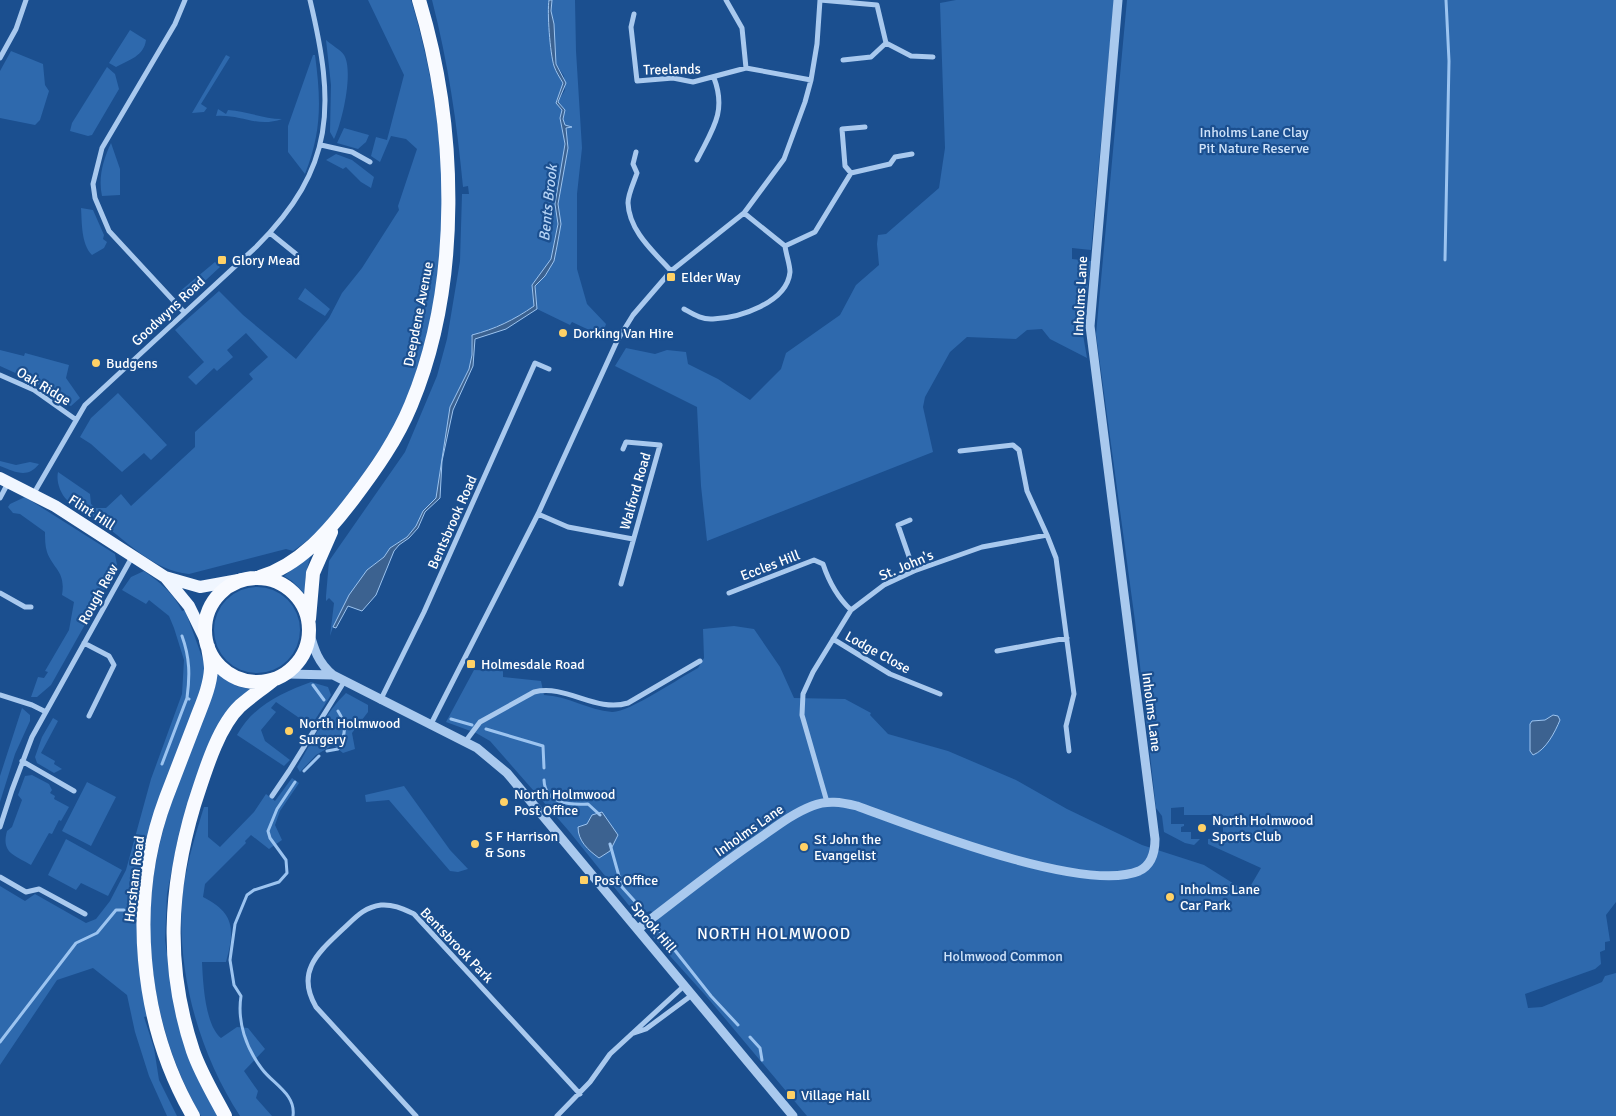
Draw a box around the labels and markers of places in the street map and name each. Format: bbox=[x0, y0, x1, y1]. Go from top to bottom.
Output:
place label: Glory Mead bbox=[232, 252, 300, 269]
marker: Glory Mead bbox=[216, 254, 228, 266]
place label: Elder Way bbox=[681, 269, 741, 286]
marker: Elder Way bbox=[665, 271, 677, 283]
place label: Dorking Van Hire bbox=[573, 325, 674, 342]
marker: Dorking Van Hire bbox=[557, 327, 569, 339]
place label: Budgens bbox=[106, 355, 158, 372]
marker: Budgens bbox=[90, 357, 102, 369]
place label: Holmesdale Road bbox=[481, 656, 585, 673]
marker: Holmesdale Road bbox=[465, 658, 477, 670]
place label: North Holmwood Surgery bbox=[299, 715, 401, 748]
marker: North Holmwood Surgery bbox=[283, 725, 295, 737]
place label: North Holmwood Post Office bbox=[514, 786, 616, 819]
marker: North Holmwood Post Office bbox=[498, 796, 510, 808]
place label: North Holmwood Sports Club bbox=[1212, 812, 1314, 845]
marker: North Holmwood Sports Club bbox=[1196, 822, 1208, 834]
place label: S F Harrison & Sons bbox=[485, 828, 558, 861]
place label: St John the Evangelist bbox=[814, 831, 881, 864]
marker: S F Harrison & Sons bbox=[469, 838, 481, 850]
marker: St John the Evangelist bbox=[798, 841, 810, 853]
place label: Post Office bbox=[594, 872, 658, 889]
marker: Post Office bbox=[578, 874, 590, 886]
place label: Inholms Lane Car Park bbox=[1180, 881, 1260, 914]
marker: Inholms Lane Car Park bbox=[1164, 891, 1176, 903]
place label: Village Hall bbox=[801, 1087, 870, 1104]
marker: Village Hall bbox=[785, 1089, 797, 1101]

